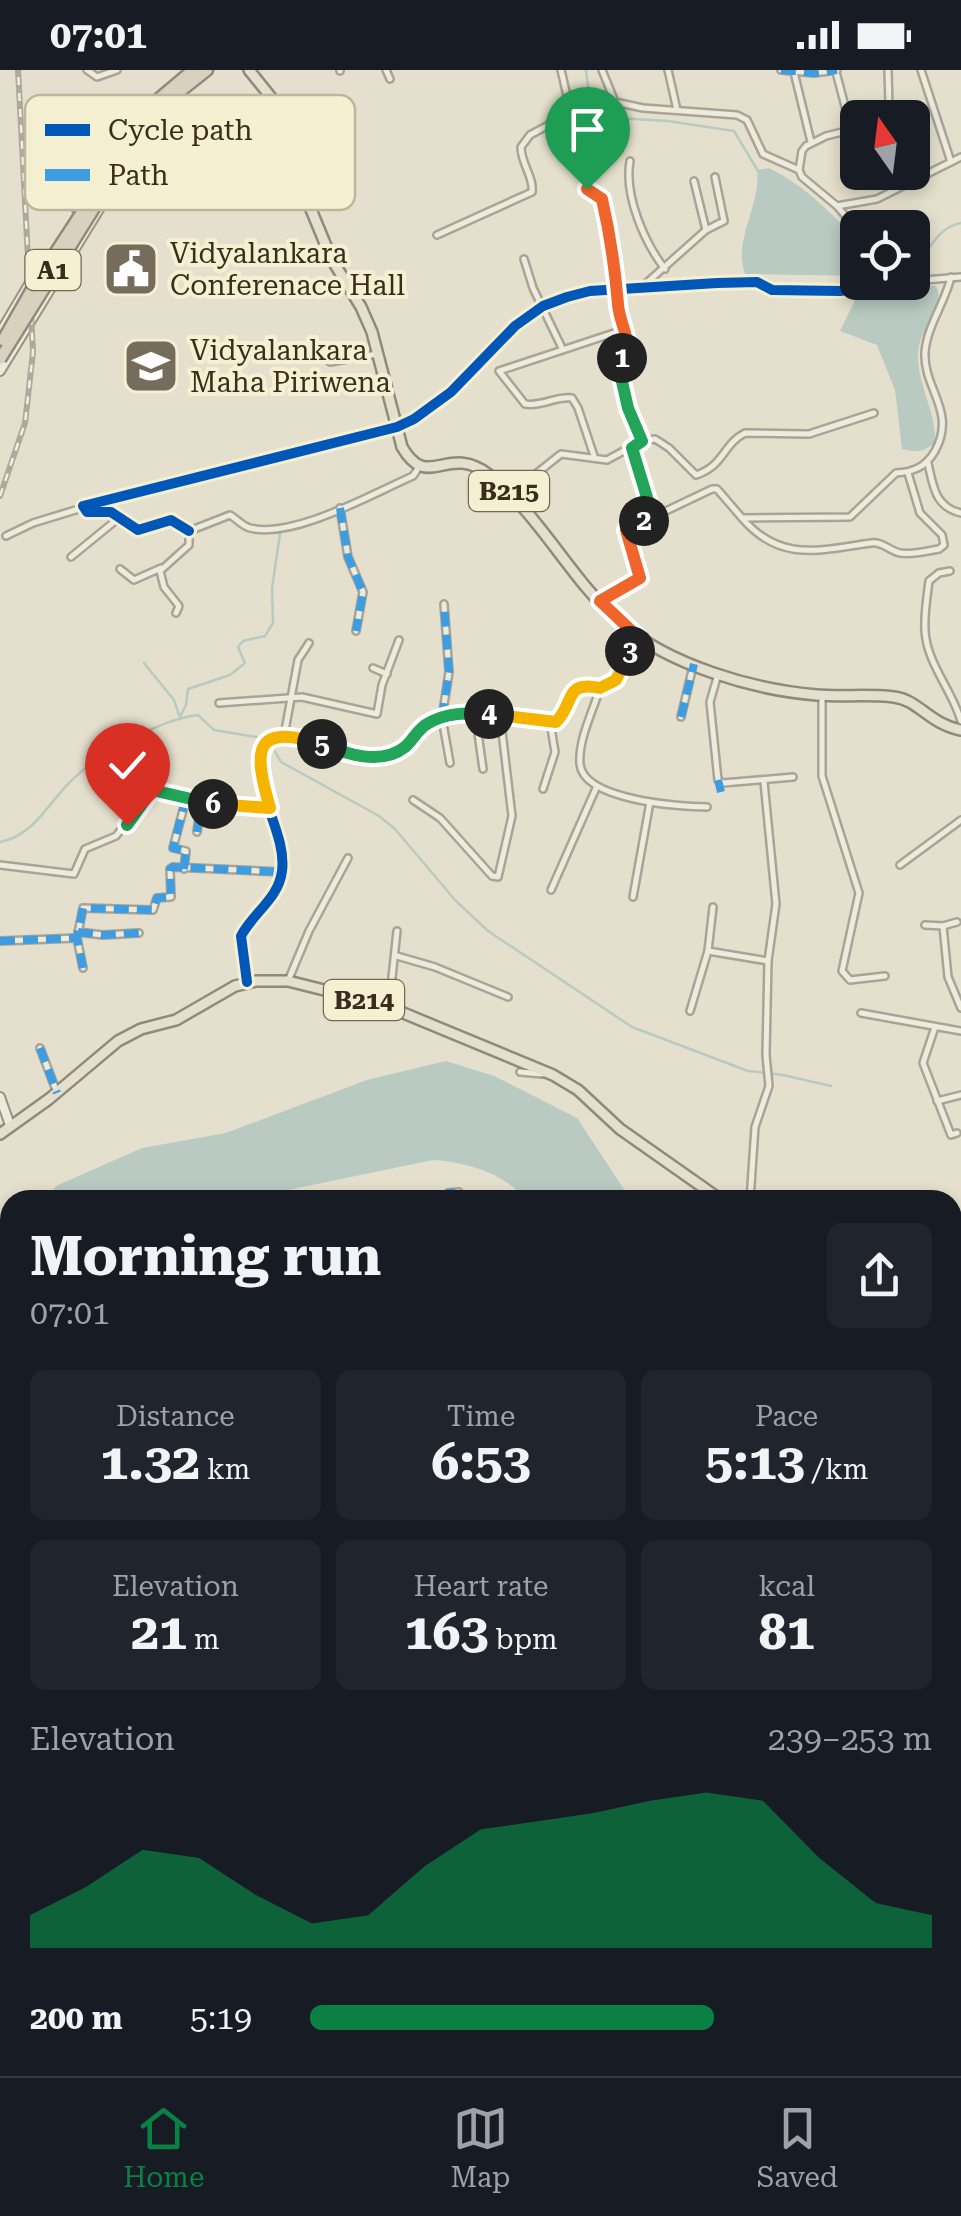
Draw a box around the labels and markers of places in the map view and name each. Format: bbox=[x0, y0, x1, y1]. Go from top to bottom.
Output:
pin bbox=[545, 87, 630, 190]
place label: Vidyalankara Conferenace Hall bbox=[170, 237, 405, 302]
public building icon: Vidyalankara Conferenace Hall bbox=[101, 239, 161, 299]
pin: 1 bbox=[597, 333, 647, 383]
place label: Vidyalankara Maha Piriwena bbox=[190, 334, 391, 399]
school or university icon: Vidyalankara Maha Piriwena bbox=[121, 336, 181, 396]
pin: 2 bbox=[619, 496, 669, 546]
pin: 3 bbox=[605, 626, 655, 676]
pin: 4 bbox=[464, 689, 514, 739]
pin: 5 bbox=[297, 719, 347, 769]
pin bbox=[85, 723, 170, 826]
pin: 6 bbox=[188, 779, 238, 829]

